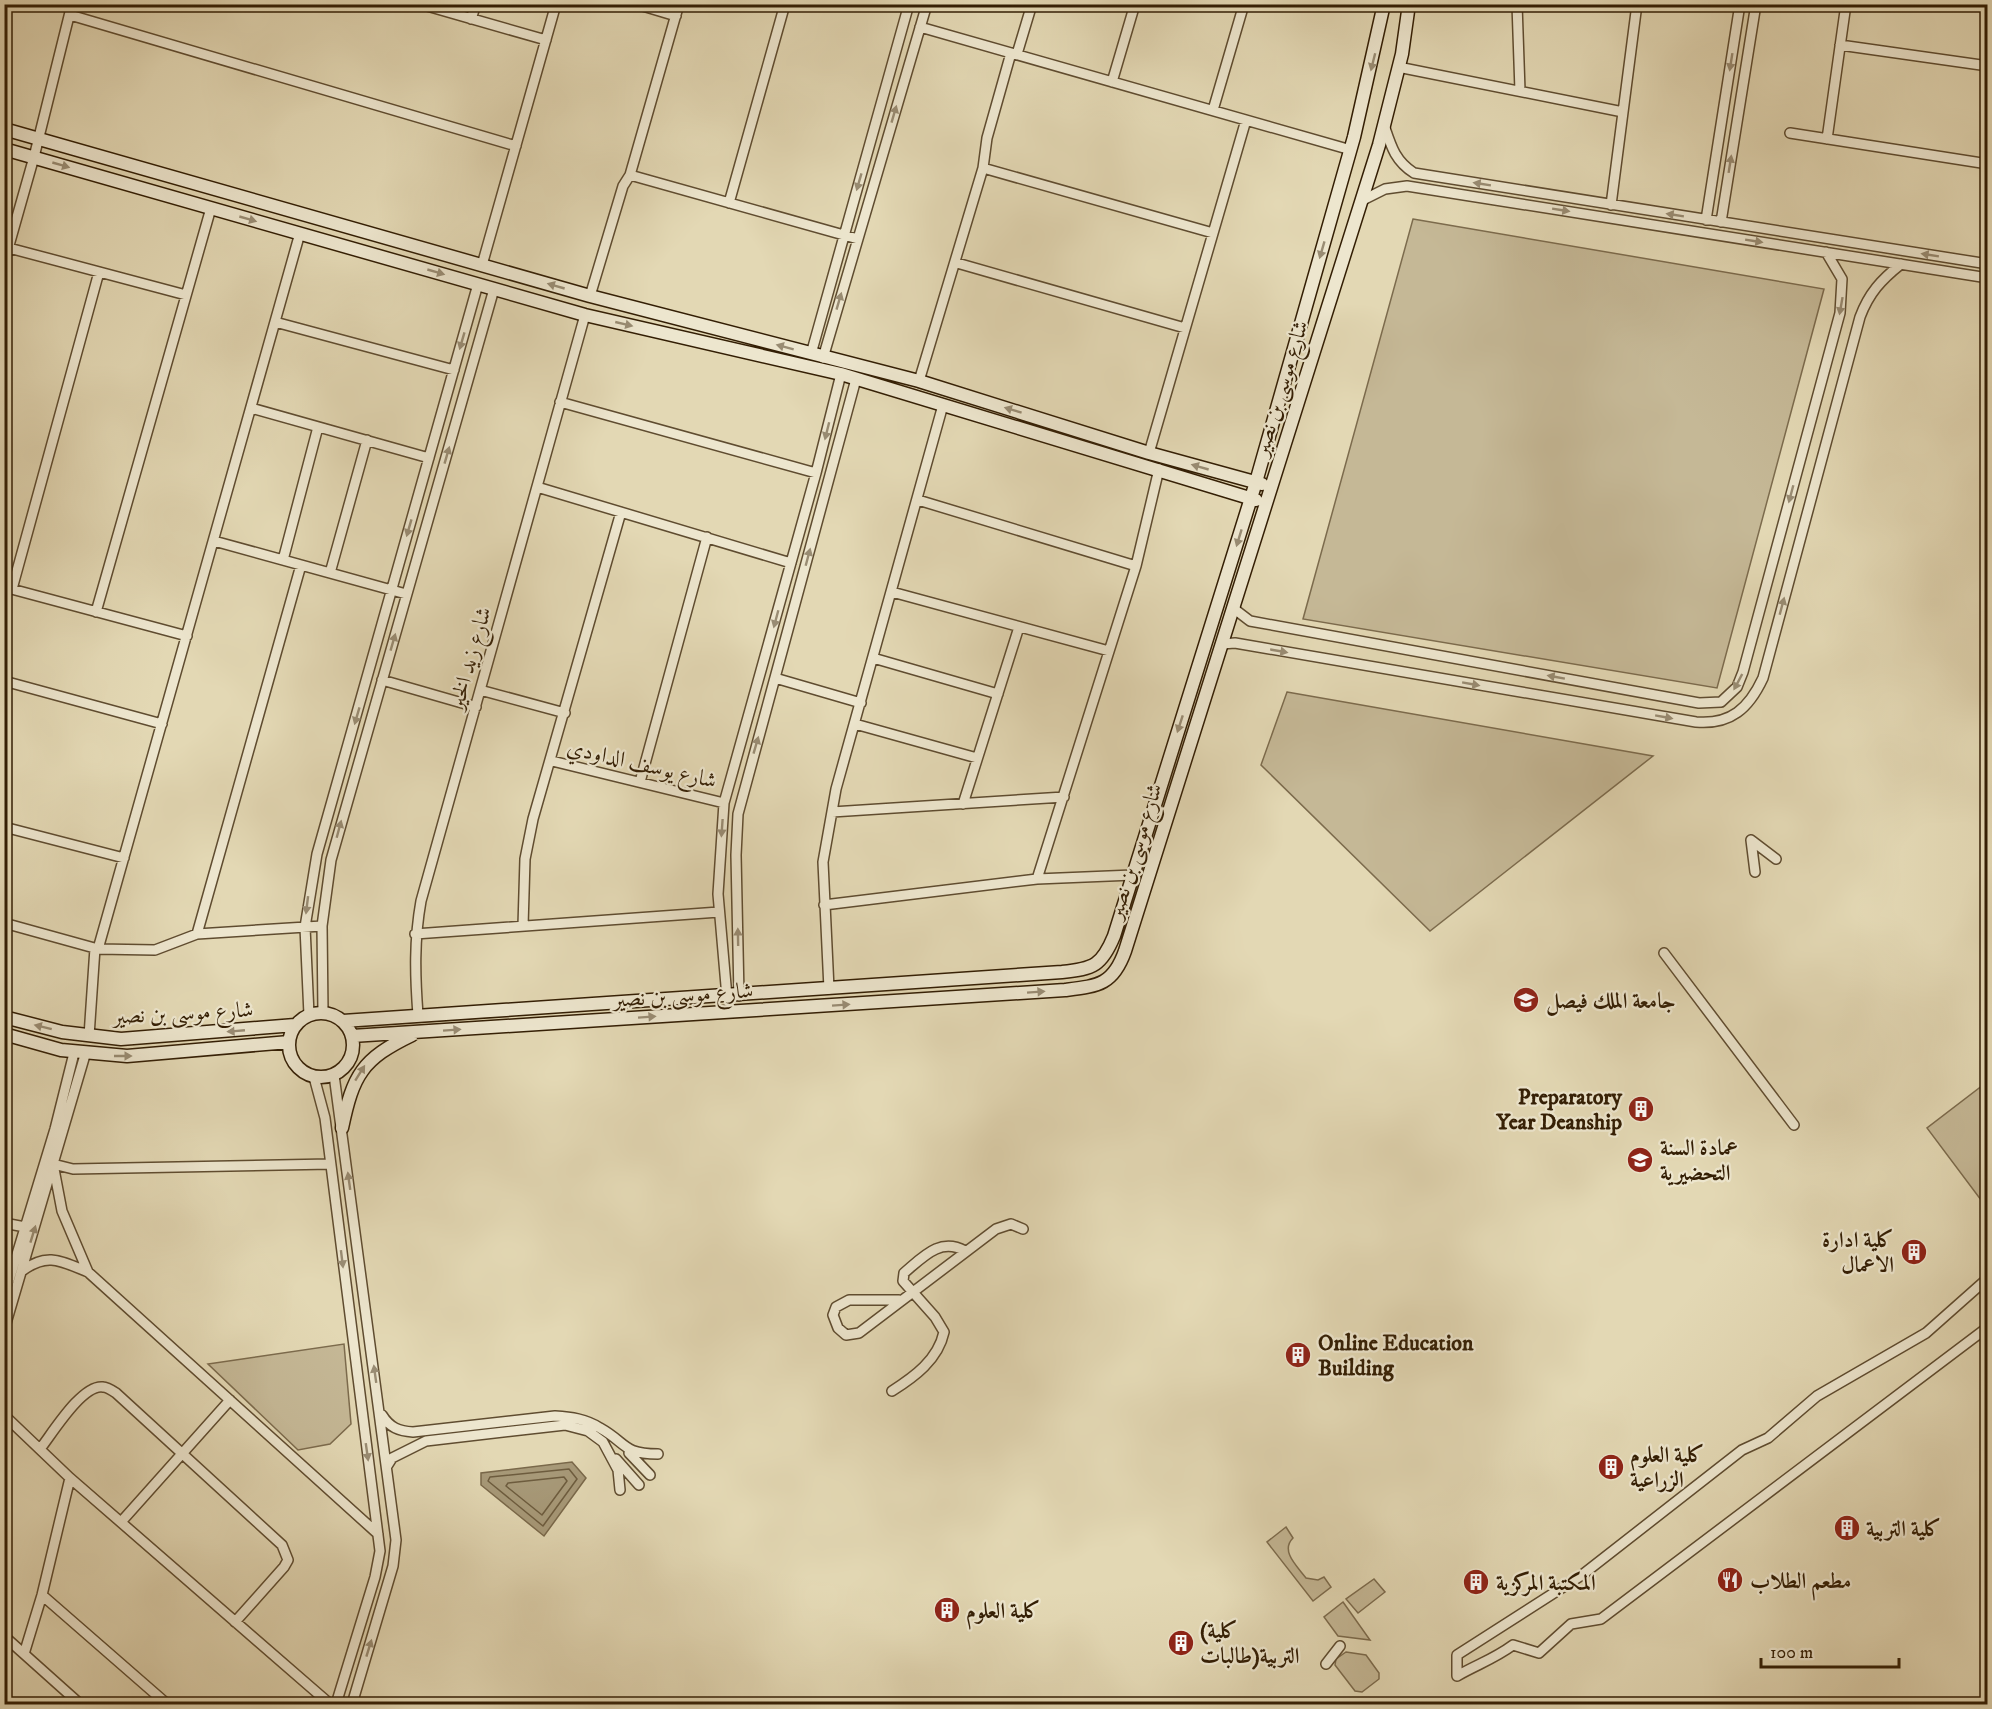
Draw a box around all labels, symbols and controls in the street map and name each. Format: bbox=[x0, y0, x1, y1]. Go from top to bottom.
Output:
one-way arrow bbox=[1367, 53, 1377, 71]
one-way arrow bbox=[1726, 53, 1735, 72]
one-way arrow bbox=[890, 105, 899, 123]
one-way arrow bbox=[1726, 155, 1735, 174]
one-way arrow bbox=[52, 161, 70, 170]
one-way arrow bbox=[854, 173, 863, 191]
one-way arrow bbox=[1473, 180, 1492, 189]
one-way arrow bbox=[1552, 206, 1571, 215]
one-way arrow bbox=[1665, 210, 1684, 219]
one-way arrow bbox=[239, 214, 257, 224]
one-way arrow bbox=[1745, 237, 1764, 246]
one-way arrow bbox=[1317, 241, 1326, 259]
one-way arrow bbox=[1920, 250, 1939, 259]
one-way arrow bbox=[427, 268, 445, 277]
one-way arrow bbox=[547, 281, 565, 290]
one-way arrow bbox=[835, 292, 845, 311]
one-way arrow bbox=[1836, 297, 1845, 316]
street label: شارع موسى بن نصير bbox=[1247, 317, 1319, 463]
one-way arrow bbox=[614, 320, 633, 329]
one-way arrow bbox=[457, 332, 466, 350]
one-way arrow bbox=[776, 342, 794, 351]
one-way arrow bbox=[1004, 405, 1022, 415]
one-way arrow bbox=[821, 422, 831, 440]
one-way arrow bbox=[443, 445, 452, 463]
one-way arrow bbox=[1190, 462, 1208, 471]
one-way arrow bbox=[1786, 485, 1796, 504]
one-way arrow bbox=[404, 520, 413, 538]
one-way arrow bbox=[1233, 529, 1243, 547]
one-way arrow bbox=[804, 548, 813, 566]
one-way arrow bbox=[1778, 597, 1787, 615]
street label: شارع زيد الخير bbox=[442, 604, 502, 716]
one-way arrow bbox=[771, 610, 780, 628]
one-way arrow bbox=[388, 633, 398, 651]
one-way arrow bbox=[1270, 647, 1289, 656]
one-way arrow bbox=[1546, 672, 1565, 681]
one-way arrow bbox=[1734, 673, 1744, 691]
one-way arrow bbox=[1462, 680, 1481, 689]
one-way arrow bbox=[352, 707, 361, 725]
one-way arrow bbox=[1654, 713, 1673, 722]
one-way arrow bbox=[1174, 715, 1184, 733]
street label: شارع يوسف الداودي bbox=[563, 734, 719, 799]
one-way arrow bbox=[752, 736, 761, 754]
street label: شارع موسى بن نصير bbox=[1101, 780, 1173, 926]
one-way arrow bbox=[717, 818, 727, 837]
one-way arrow bbox=[335, 820, 345, 839]
one-way arrow bbox=[303, 895, 312, 914]
one-way arrow bbox=[733, 928, 743, 947]
street label: شارع موسى بن نصير bbox=[610, 977, 755, 1018]
school or university icon: جامعة الملك فيصل bbox=[1511, 985, 1541, 1015]
one-way arrow bbox=[1027, 987, 1046, 996]
place label: جامعة الملك فيصل bbox=[1546, 988, 1676, 1016]
street label: شارع موسى بن نصير bbox=[110, 996, 254, 1035]
one-way arrow bbox=[832, 1000, 851, 1009]
one-way arrow bbox=[637, 1013, 656, 1022]
one-way arrow bbox=[33, 1022, 51, 1031]
one-way arrow bbox=[443, 1025, 462, 1034]
one-way arrow bbox=[227, 1026, 246, 1036]
one-way arrow bbox=[114, 1051, 133, 1061]
one-way arrow bbox=[354, 1065, 365, 1082]
place label: Preparatory Year Deanship bbox=[1495, 1084, 1623, 1136]
building icon: Preparatory Year Deanship bbox=[1626, 1094, 1656, 1124]
place label: عمادة السنة التحضيرية bbox=[1660, 1135, 1738, 1187]
school or university icon: عمادة السنة التحضيرية bbox=[1625, 1145, 1655, 1175]
one-way arrow bbox=[344, 1172, 353, 1191]
one-way arrow bbox=[29, 1225, 38, 1243]
place label: كلية ادارة الاعمال bbox=[1822, 1227, 1894, 1279]
building icon: كلية ادارة الاعمال bbox=[1899, 1237, 1929, 1267]
one-way arrow bbox=[338, 1249, 347, 1268]
place label: Online Education Building bbox=[1318, 1330, 1474, 1382]
building icon: Online Education Building bbox=[1283, 1340, 1313, 1370]
one-way arrow bbox=[370, 1365, 379, 1384]
place label: كلية العلوم الزراعية bbox=[1630, 1442, 1705, 1494]
one-way arrow bbox=[363, 1443, 372, 1462]
building icon: كلية العلوم الزراعية bbox=[1596, 1452, 1626, 1482]
building icon: كلية التربية bbox=[1832, 1513, 1862, 1543]
place label: كلية التربية bbox=[1866, 1516, 1942, 1543]
restaurant icon: مطعم الطلاب bbox=[1715, 1565, 1745, 1595]
building icon: المكتبة المركزية bbox=[1461, 1567, 1491, 1597]
place label: مطعم الطلاب bbox=[1750, 1568, 1851, 1601]
place label: المكتبة المركزية bbox=[1496, 1570, 1596, 1597]
building icon: كلية العلوم bbox=[932, 1595, 962, 1625]
place label: كلية العلوم bbox=[966, 1598, 1041, 1630]
place label: (كلية التربية(طالبات bbox=[1200, 1618, 1300, 1670]
building icon: (كلية التربية(طالبات bbox=[1166, 1628, 1196, 1658]
scale bar bbox=[1761, 1631, 1899, 1669]
one-way arrow bbox=[365, 1639, 374, 1657]
text: 100 m bbox=[1770, 1642, 1813, 1664]

